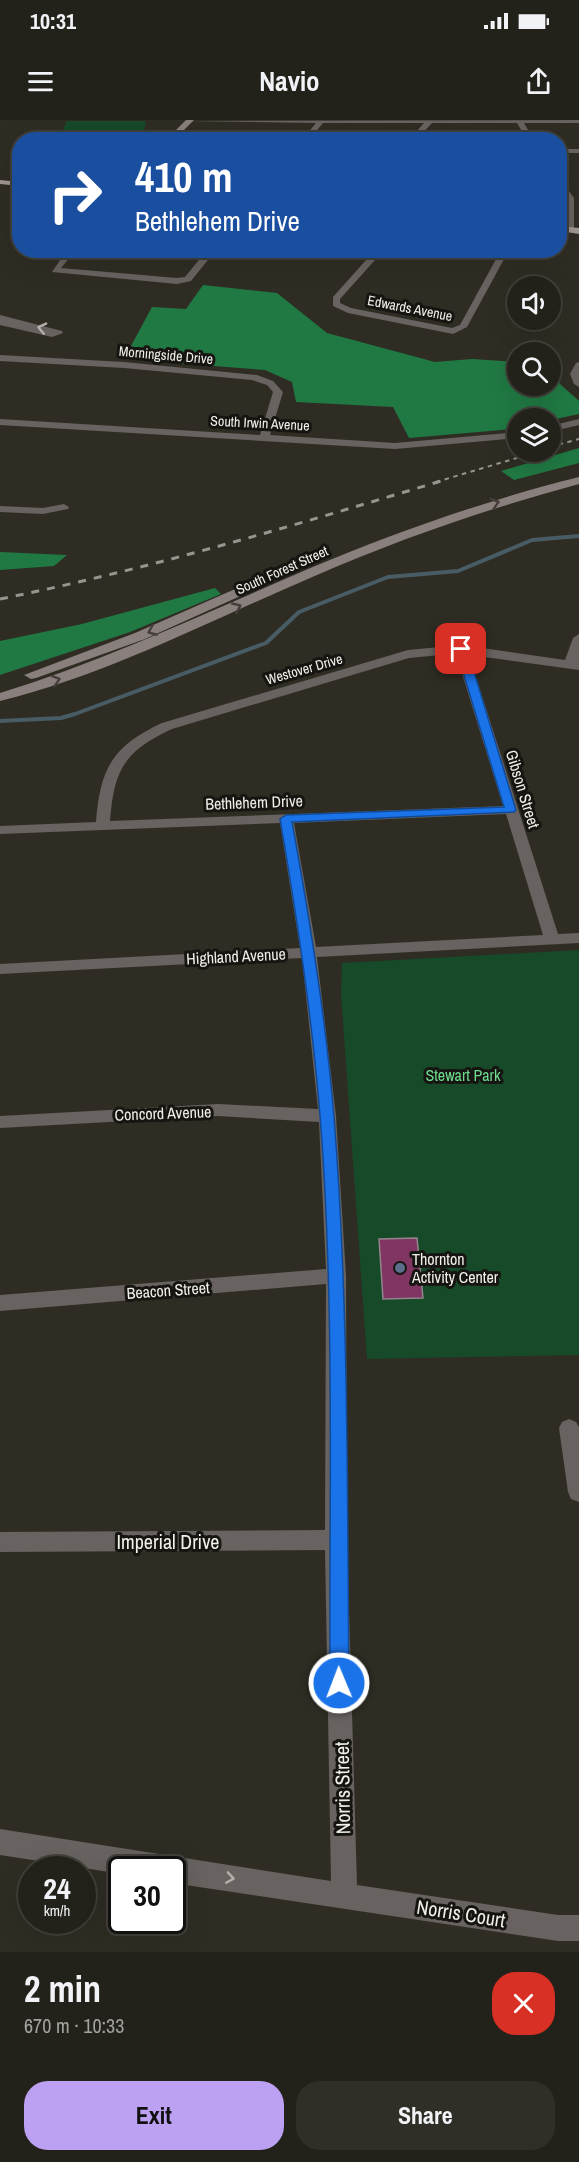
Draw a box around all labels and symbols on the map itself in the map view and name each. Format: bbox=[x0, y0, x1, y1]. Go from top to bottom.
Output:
street label: Edwards Avenue bbox=[366, 291, 454, 325]
one-way arrow bbox=[38, 322, 48, 335]
street label: Morningside Drive bbox=[118, 342, 214, 368]
street label: South Irwin Avenue bbox=[210, 411, 310, 435]
one-way arrow bbox=[489, 498, 500, 511]
street label: South Forest Street bbox=[233, 542, 331, 598]
one-way arrow bbox=[230, 602, 241, 614]
pin bbox=[435, 623, 486, 674]
one-way arrow bbox=[147, 624, 158, 636]
street label: Westover Drive bbox=[264, 649, 344, 689]
one-way arrow bbox=[50, 674, 61, 687]
street label: Gibson Street bbox=[501, 747, 545, 831]
street label: Bethlehem Drive bbox=[205, 789, 303, 815]
street label: Highland Avenue bbox=[186, 942, 286, 970]
park label: Stewart Park bbox=[425, 1064, 501, 1086]
street label: Concord Avenue bbox=[114, 1100, 212, 1126]
place label: Thornton Activity Center bbox=[411, 1248, 499, 1288]
marker: Thornton Activity Center bbox=[393, 1261, 407, 1275]
street label: Beacon Street bbox=[126, 1276, 211, 1304]
street label: Imperial Drive bbox=[117, 1528, 219, 1555]
position arrow bbox=[307, 1651, 371, 1715]
street label: Norris Street bbox=[328, 1741, 356, 1835]
speed limit sign: 30 bbox=[108, 1856, 186, 1934]
one-way arrow bbox=[226, 1872, 235, 1884]
street label: Norris Court bbox=[415, 1893, 508, 1933]

